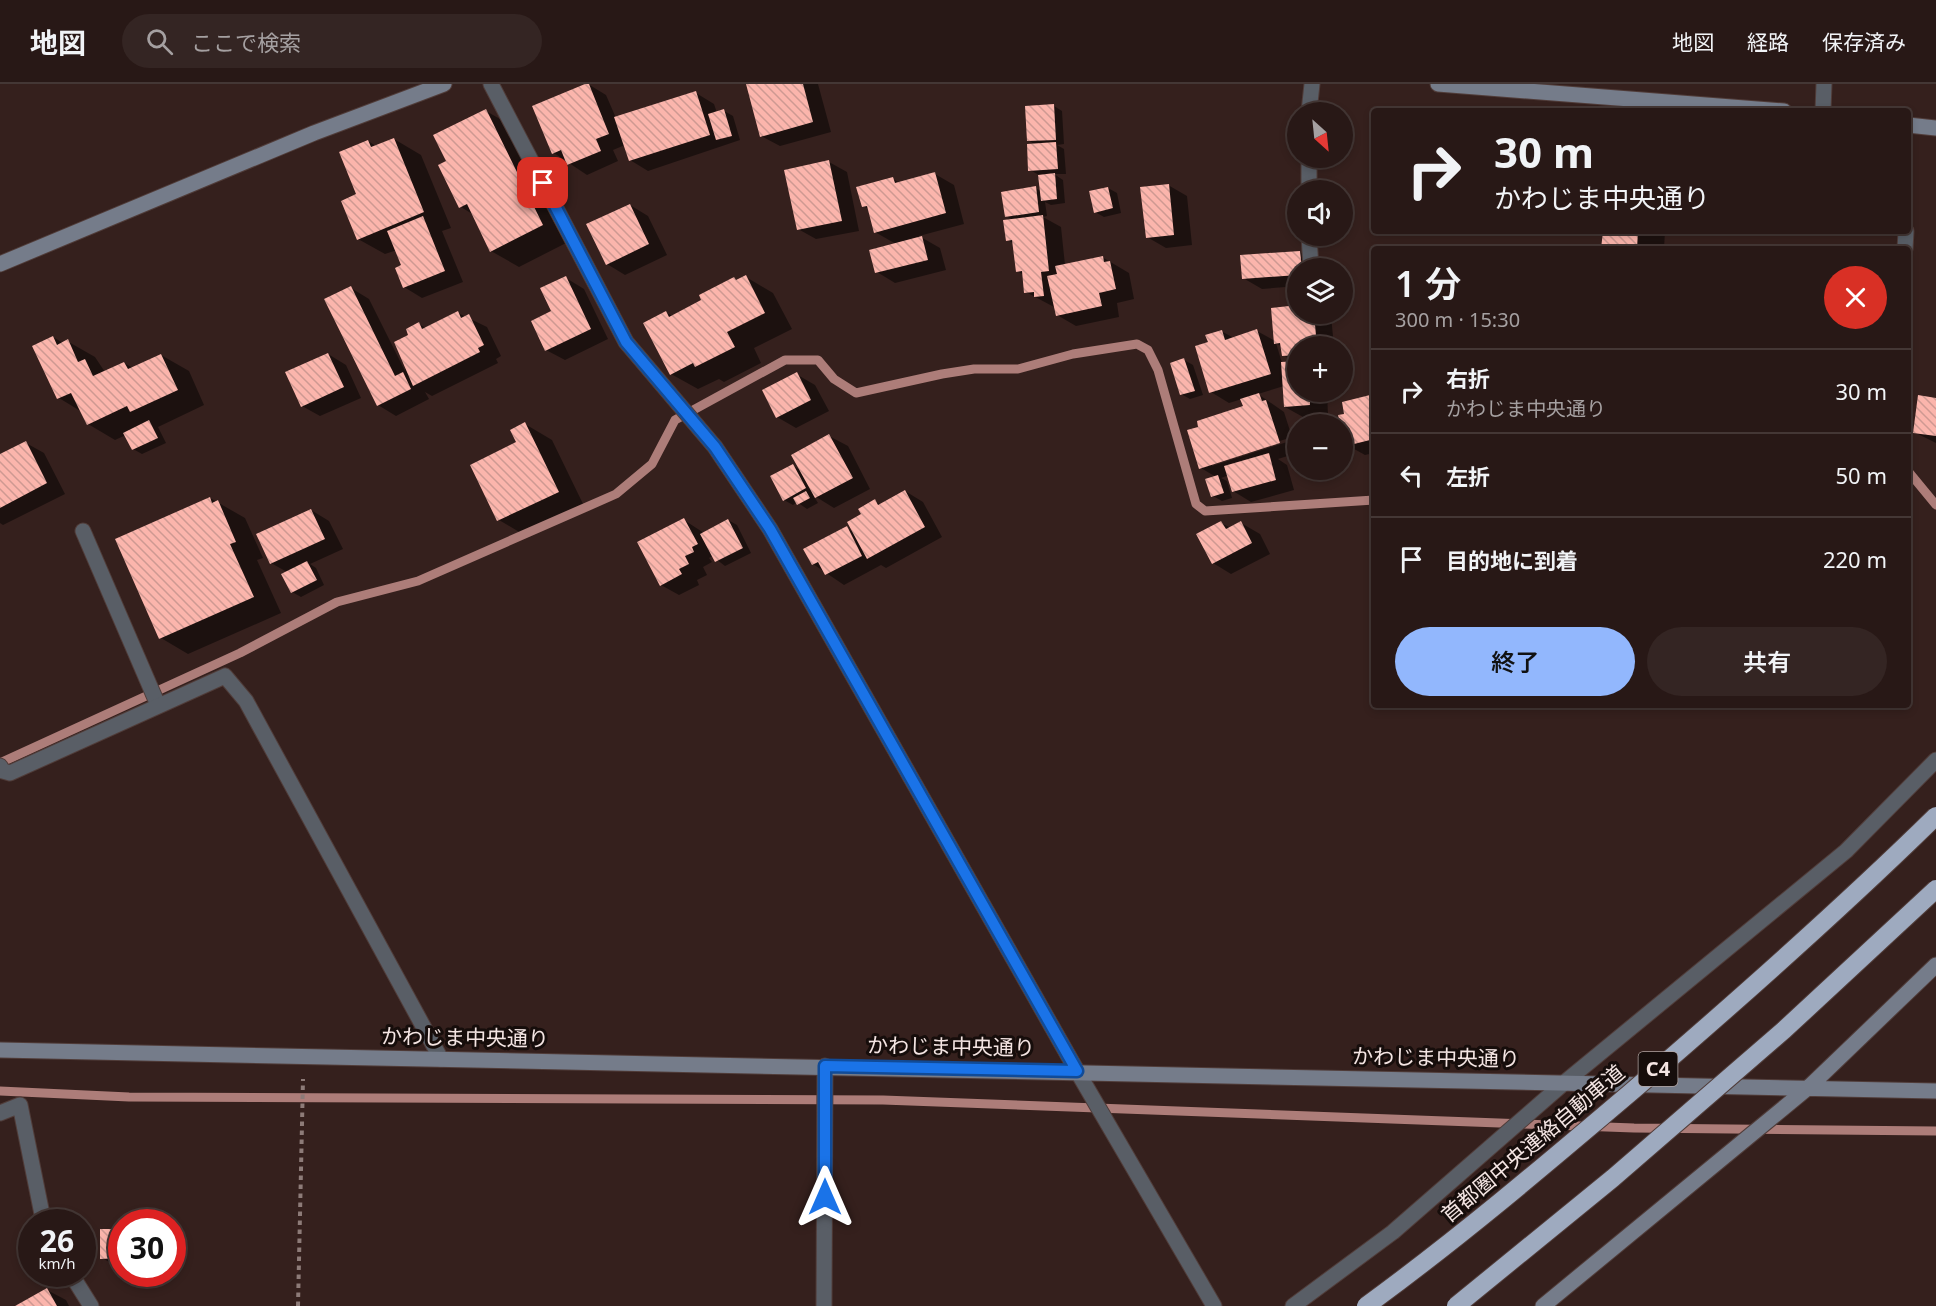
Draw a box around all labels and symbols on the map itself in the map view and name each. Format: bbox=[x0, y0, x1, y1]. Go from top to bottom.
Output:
north arrow bbox=[1287, 102, 1353, 168]
pin bbox=[517, 157, 568, 208]
street label: かわじま中央通り bbox=[381, 1022, 549, 1052]
street label: かわじま中央通り bbox=[867, 1031, 1035, 1061]
street label: かわじま中央通り bbox=[1352, 1042, 1520, 1072]
road number: C4 bbox=[1638, 1052, 1678, 1086]
street label: 首都圏中央連絡自動車道 bbox=[1435, 1058, 1630, 1228]
position arrow bbox=[793, 1165, 857, 1229]
speed limit sign: 30 bbox=[108, 1209, 186, 1287]

